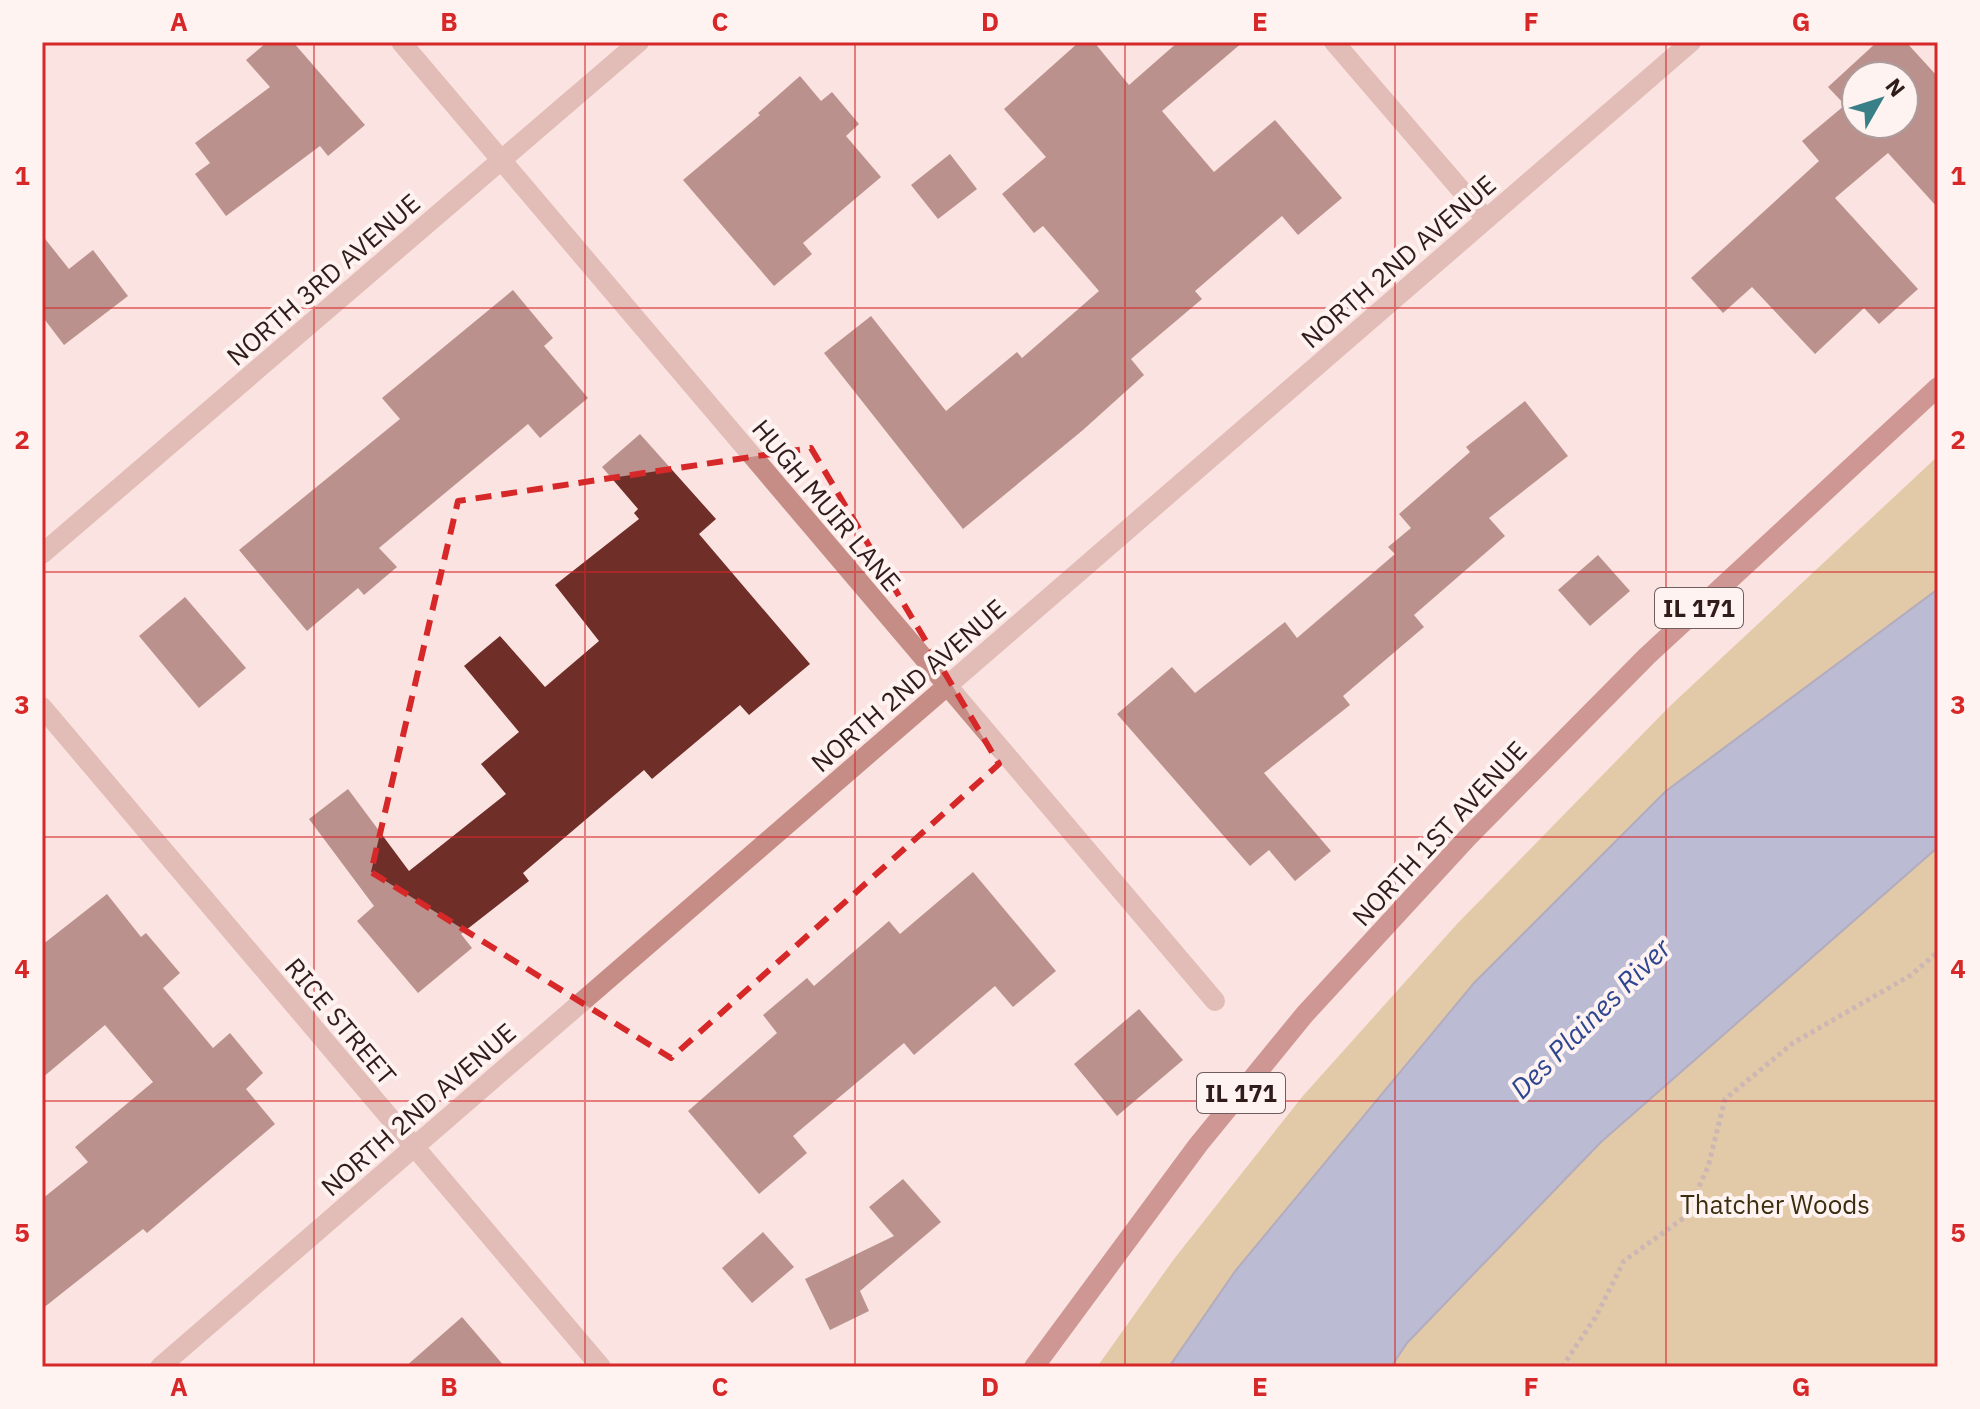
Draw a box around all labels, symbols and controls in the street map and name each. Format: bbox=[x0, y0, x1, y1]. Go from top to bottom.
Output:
text: A bbox=[170, 4, 188, 38]
text: B bbox=[440, 4, 458, 38]
text: C bbox=[712, 4, 729, 38]
text: D bbox=[981, 4, 999, 38]
text: E bbox=[1252, 4, 1268, 38]
text: F bbox=[1523, 4, 1539, 38]
text: G bbox=[1792, 4, 1810, 38]
north arrow bbox=[1840, 60, 1920, 140]
text: N bbox=[1880, 72, 1912, 102]
text: 1 bbox=[14, 158, 30, 192]
text: 1 bbox=[1950, 158, 1966, 192]
street label: NORTH 2ND AVENUE bbox=[1293, 167, 1503, 355]
street label: NORTH 3RD AVENUE bbox=[219, 186, 427, 372]
street label: HUGH MUIR LANE bbox=[745, 412, 909, 598]
text: 2 bbox=[14, 422, 30, 456]
text: 2 bbox=[1950, 422, 1966, 456]
road number: IL 171 bbox=[1655, 588, 1743, 628]
street label: NORTH 2ND AVENUE bbox=[803, 591, 1013, 779]
text: 3 bbox=[14, 687, 30, 721]
text: 3 bbox=[1950, 687, 1966, 721]
street label: NORTH 1ST AVENUE bbox=[1344, 733, 1534, 933]
water label: Des Plaines River bbox=[1502, 929, 1679, 1106]
street label: RICE STREET bbox=[278, 950, 404, 1092]
text: 4 bbox=[14, 951, 30, 985]
text: 4 bbox=[1950, 951, 1966, 985]
street label: NORTH 2ND AVENUE bbox=[313, 1015, 523, 1203]
road number: IL 171 bbox=[1197, 1073, 1285, 1113]
park label: Thatcher Woods bbox=[1680, 1187, 1870, 1221]
text: 5 bbox=[14, 1215, 30, 1249]
text: 5 bbox=[1950, 1215, 1966, 1249]
text: A bbox=[170, 1369, 188, 1403]
text: B bbox=[440, 1369, 458, 1403]
text: C bbox=[712, 1369, 729, 1403]
text: D bbox=[981, 1369, 999, 1403]
text: E bbox=[1252, 1369, 1268, 1403]
text: F bbox=[1523, 1369, 1539, 1403]
text: G bbox=[1792, 1369, 1810, 1403]

